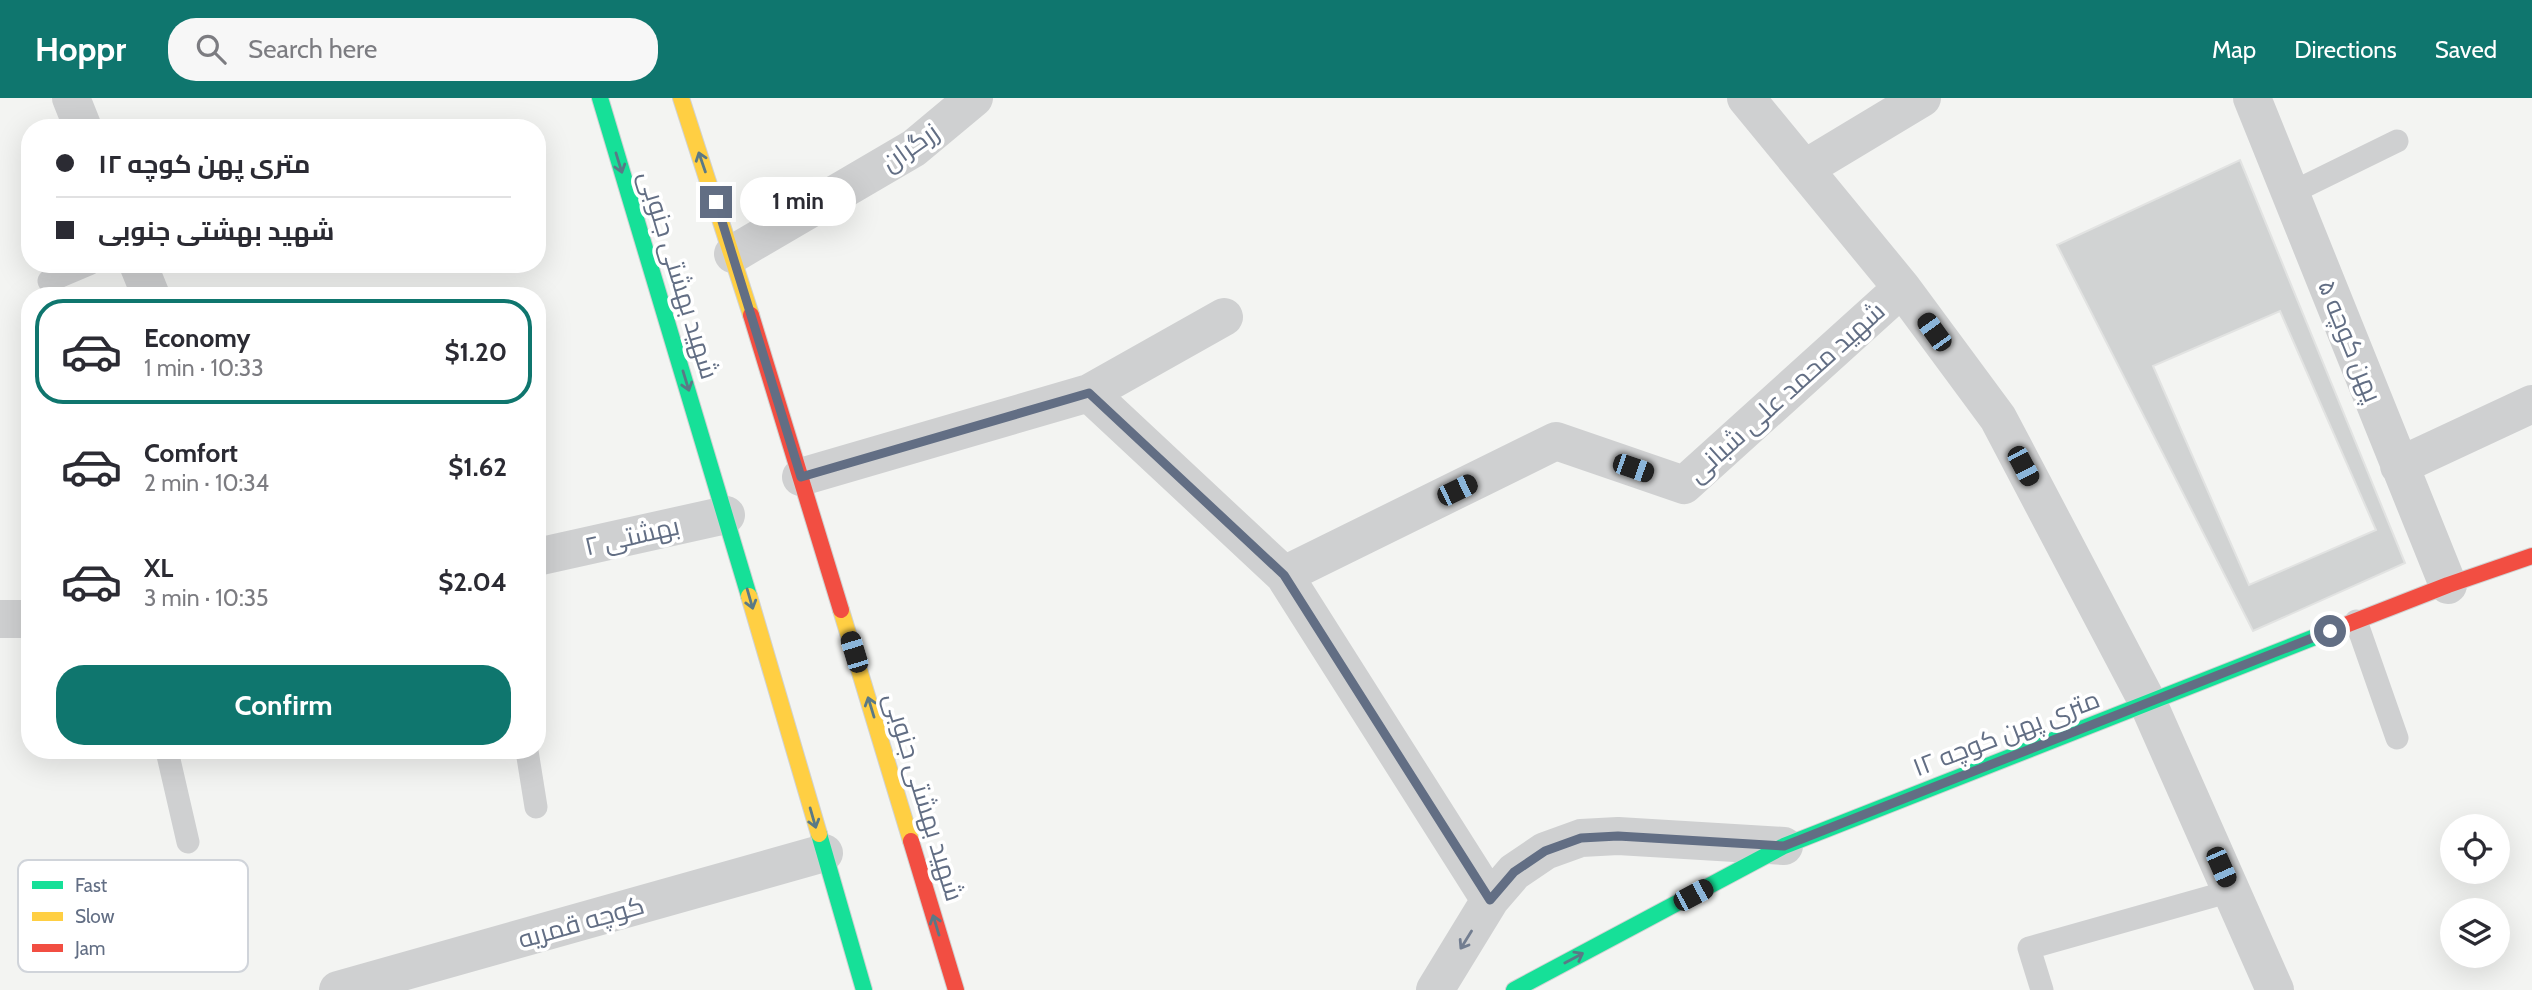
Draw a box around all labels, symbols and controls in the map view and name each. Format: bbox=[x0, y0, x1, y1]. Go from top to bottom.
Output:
search box bbox=[168, 18, 658, 81]
text: Hoppr bbox=[35, 29, 126, 69]
icon: search bbox=[192, 30, 230, 68]
text: Search here bbox=[248, 33, 377, 65]
text: Map bbox=[2212, 35, 2256, 64]
text: Directions bbox=[2294, 35, 2397, 64]
text: Saved bbox=[2435, 35, 2497, 64]
street label: زرگران bbox=[875, 116, 945, 178]
text: ۱۲ متری پهن کوچه bbox=[98, 148, 311, 180]
one-way arrow bbox=[695, 151, 708, 173]
one-way arrow bbox=[614, 152, 627, 174]
street label: شهید بهشتی جنوبی bbox=[632, 167, 726, 383]
callout: 1 min bbox=[740, 178, 856, 226]
route end bbox=[700, 186, 732, 218]
text: 1 min bbox=[772, 187, 824, 215]
text: شهید بهشتی جنوبی bbox=[98, 215, 334, 247]
street label: پهن کوچه ۵ bbox=[2310, 275, 2389, 407]
street label: شهید محمد علی شبانی bbox=[1681, 295, 1891, 489]
car bbox=[1914, 309, 1955, 355]
icon: car bbox=[60, 320, 123, 383]
text: Economy bbox=[144, 322, 250, 354]
text: $1.20 bbox=[444, 336, 507, 368]
text: 1 min · 10:33 bbox=[144, 354, 264, 382]
one-way arrow bbox=[680, 370, 693, 392]
icon: car bbox=[60, 435, 123, 498]
text: Comfort bbox=[144, 437, 238, 469]
car bbox=[2004, 443, 2043, 489]
text: $1.62 bbox=[448, 451, 507, 483]
car bbox=[1610, 451, 1657, 485]
text: 2 min · 10:34 bbox=[144, 469, 269, 497]
car bbox=[1434, 471, 1481, 509]
street label: بهشتی ۲ bbox=[581, 510, 683, 562]
icon: car bbox=[60, 550, 123, 613]
text: XL bbox=[144, 552, 173, 584]
text: $2.04 bbox=[438, 566, 507, 598]
text: 3 min · 10:35 bbox=[144, 584, 269, 612]
one-way arrow bbox=[745, 588, 758, 610]
route start bbox=[2314, 615, 2346, 647]
car bbox=[838, 629, 871, 675]
button: Confirm bbox=[56, 665, 511, 745]
street label: ۱۲ متری پهن کوچه bbox=[1908, 683, 2104, 784]
street label: شهید بهشتی جنوبی bbox=[877, 689, 971, 905]
one-way arrow bbox=[863, 696, 876, 718]
one-way arrow bbox=[808, 806, 821, 828]
map controls bbox=[2440, 814, 2510, 968]
button: locate bbox=[2440, 814, 2510, 884]
car bbox=[2203, 844, 2240, 890]
legend bbox=[18, 860, 248, 972]
text: Fast bbox=[75, 874, 108, 897]
car bbox=[1670, 876, 1717, 914]
street label: کوچه قمریه bbox=[514, 889, 648, 956]
button: layers bbox=[2440, 898, 2510, 968]
text: Slow bbox=[75, 905, 115, 928]
one-way arrow bbox=[929, 914, 942, 936]
one-way arrow bbox=[1459, 929, 1473, 949]
text: Jam bbox=[74, 937, 105, 960]
one-way arrow bbox=[1564, 951, 1584, 965]

